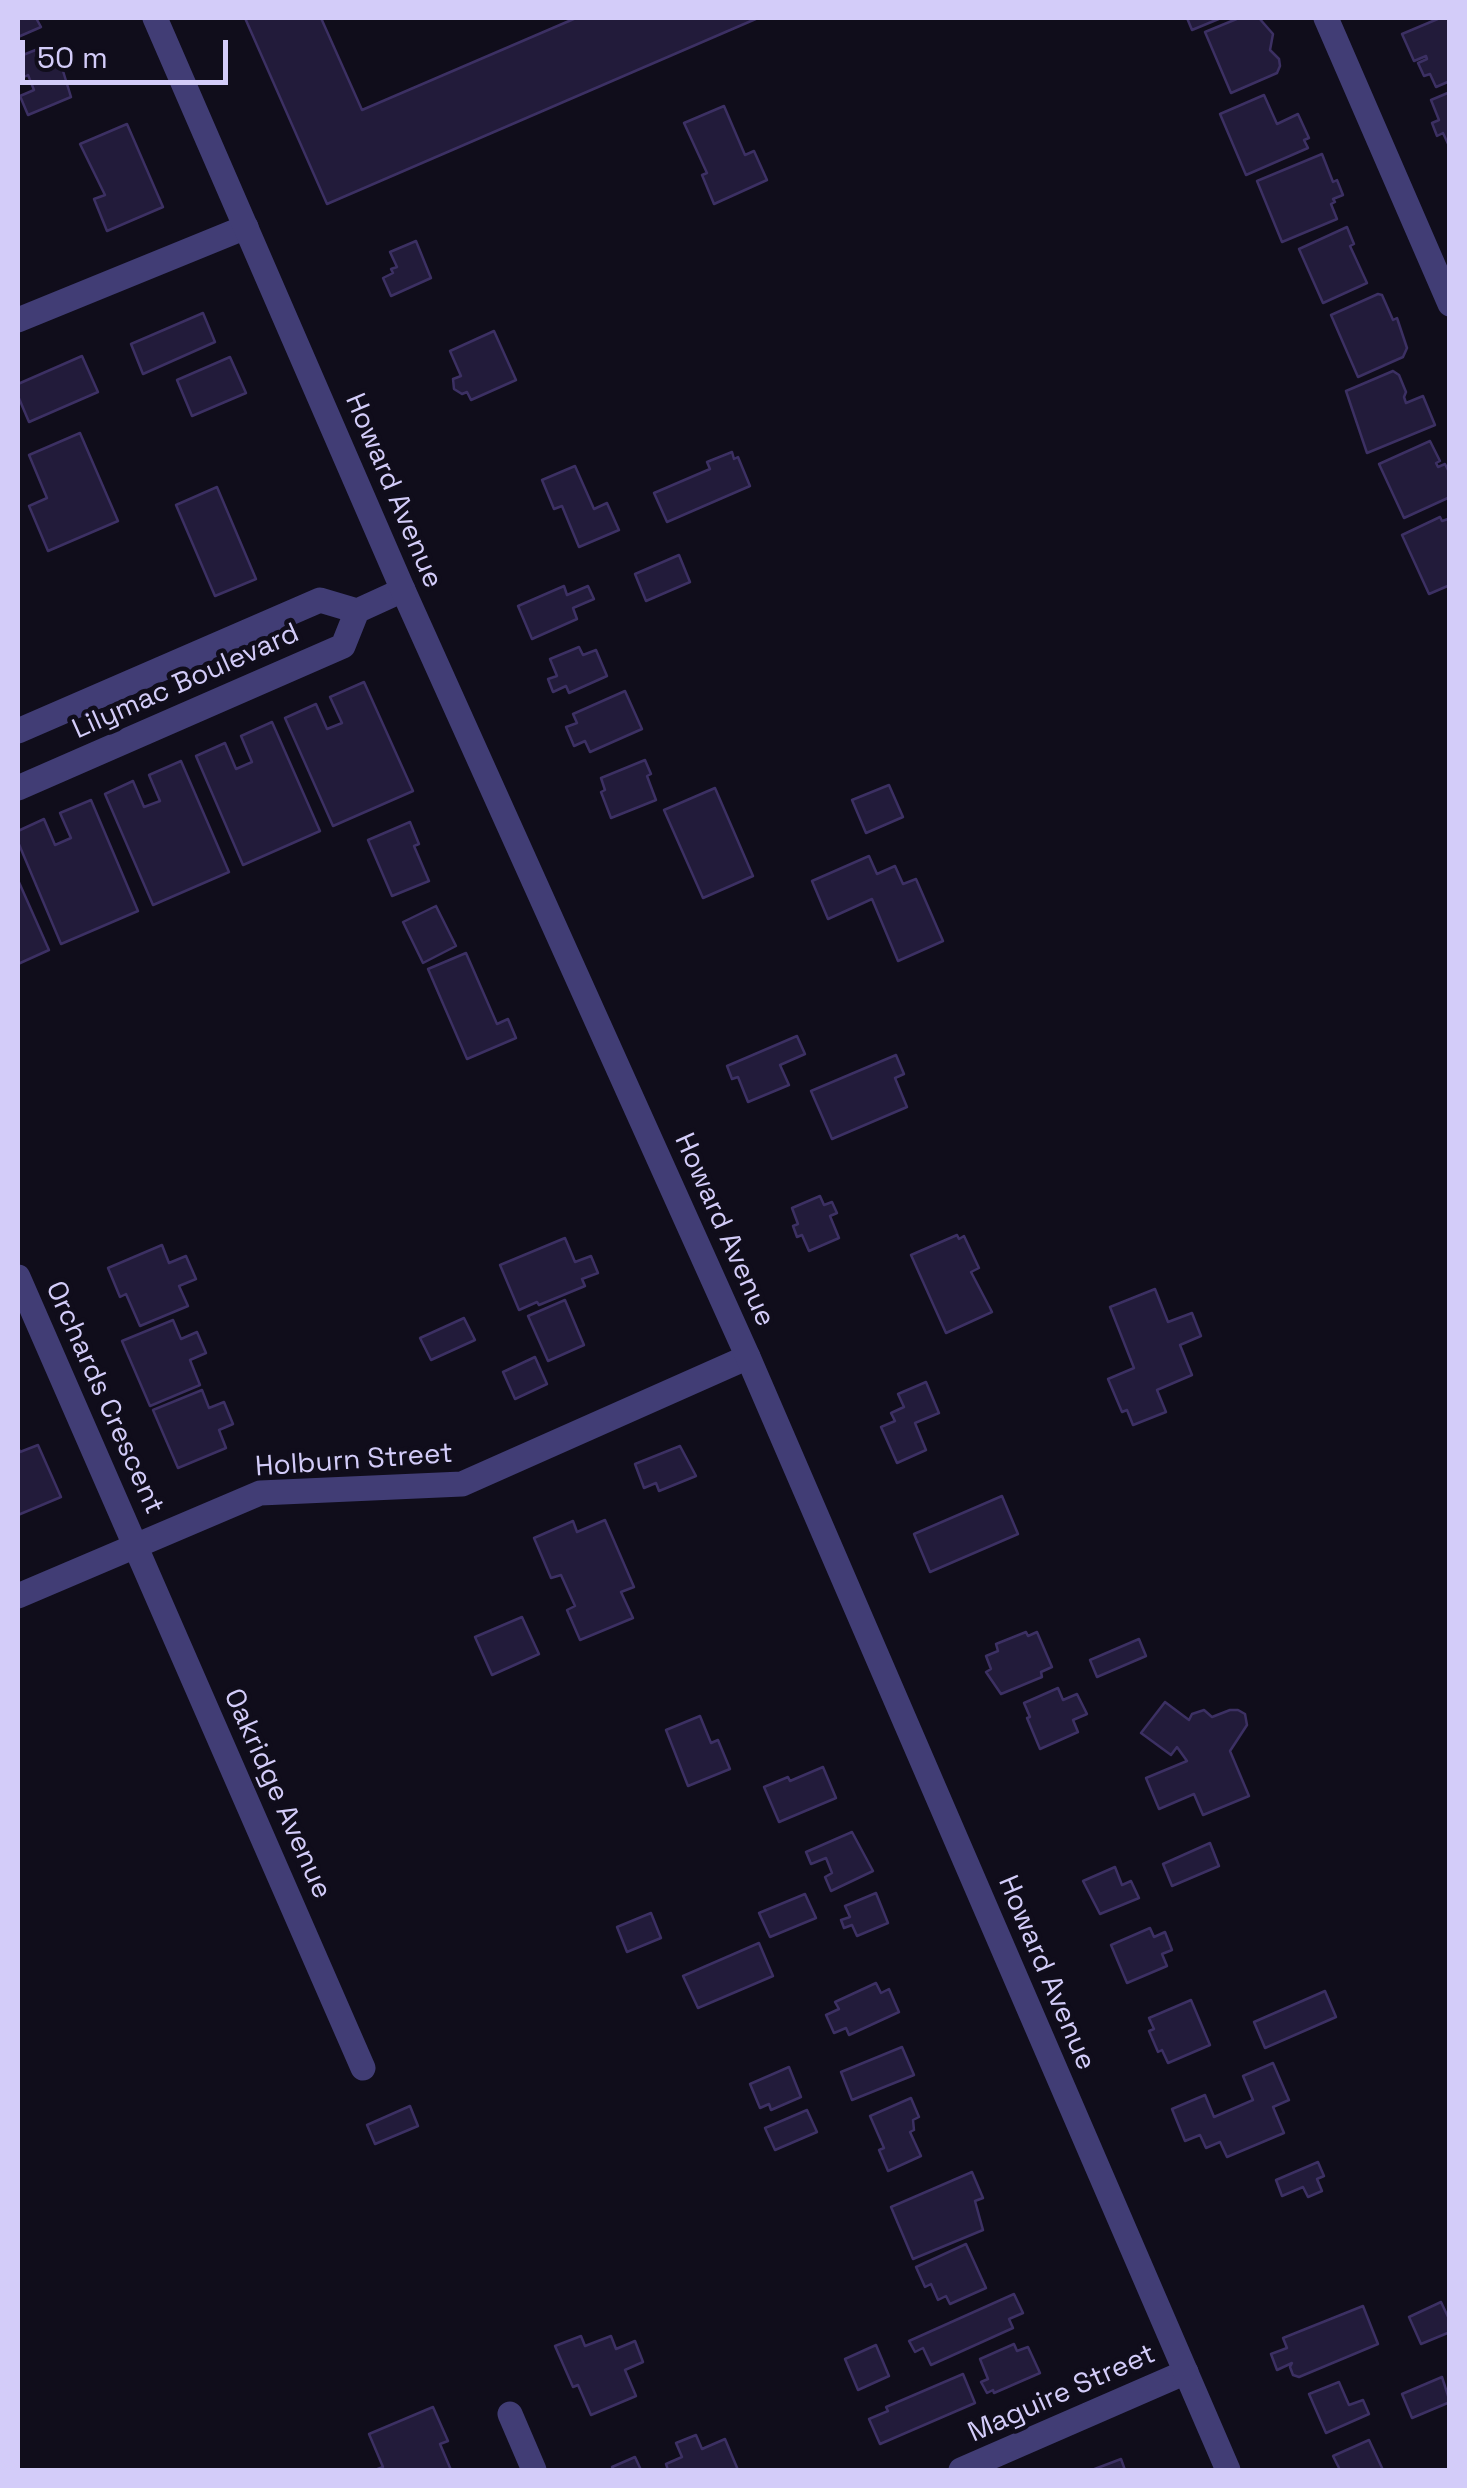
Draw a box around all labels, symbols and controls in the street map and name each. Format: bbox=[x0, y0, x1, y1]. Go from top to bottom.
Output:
scale bar bbox=[25, 20, 232, 82]
text: 50 m bbox=[37, 38, 108, 77]
street label: Howard Avenue bbox=[337, 389, 449, 593]
street label: Lilymac Boulevard bbox=[67, 617, 305, 747]
street label: Howard Avenue bbox=[666, 1128, 782, 1332]
street label: Orchards Crescent bbox=[38, 1276, 170, 1520]
street label: Holburn Street bbox=[254, 1437, 454, 1485]
street label: Oakridge Avenue bbox=[216, 1684, 338, 1904]
street label: Howard Avenue bbox=[990, 1871, 1102, 2075]
street label: Maguire Street bbox=[963, 2338, 1161, 2450]

